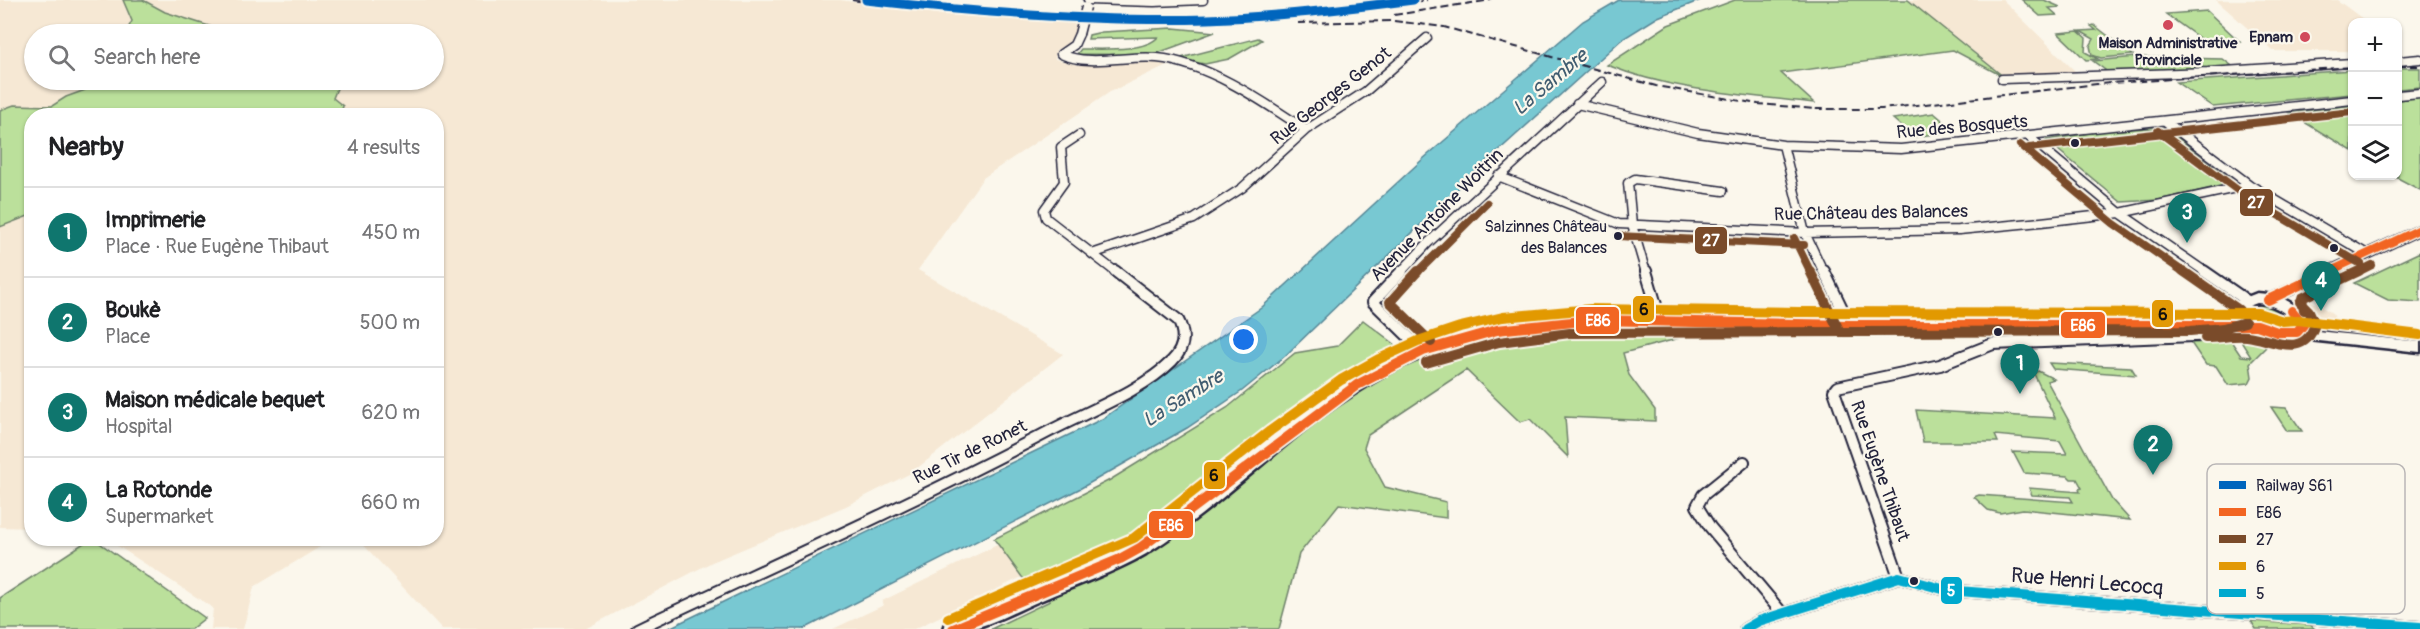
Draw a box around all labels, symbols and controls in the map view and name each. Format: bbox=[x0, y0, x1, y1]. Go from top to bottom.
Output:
marker: Maison Administrative Provinciale bbox=[2161, 18, 2175, 32]
map controls bbox=[2348, 18, 2402, 180]
button: + bbox=[2348, 18, 2402, 72]
search box bbox=[24, 24, 444, 90]
place label: Epnam bbox=[2249, 28, 2293, 47]
marker: Epnam bbox=[2298, 30, 2312, 44]
place label: Maison Administrative Provinciale bbox=[2099, 34, 2238, 70]
icon: search bbox=[45, 41, 78, 74]
street label: Rue Georges Genot bbox=[1266, 41, 1397, 150]
water label: La Sambre bbox=[1507, 42, 1594, 121]
text: Search here bbox=[93, 43, 200, 71]
button: − bbox=[2348, 72, 2402, 126]
street label: Rue des Bosquets bbox=[1895, 110, 2029, 144]
button: layers bbox=[2348, 126, 2402, 180]
text: Nearby bbox=[48, 131, 124, 163]
text: 4 results bbox=[347, 135, 420, 160]
unlabelled marker bbox=[2069, 137, 2081, 149]
street label: Avenue Antoine Woitrin bbox=[1366, 144, 1508, 286]
line badge: 27 bbox=[2239, 188, 2274, 217]
text: 27 bbox=[2247, 193, 2265, 213]
pin: 3 bbox=[2168, 194, 2206, 243]
street label: Rue Château des Balances bbox=[1774, 200, 1968, 226]
text: Imprimerie bbox=[105, 206, 205, 234]
place label: Salzinnes Château des Balances bbox=[1484, 217, 1607, 258]
text: 1 bbox=[64, 220, 71, 245]
text: 450 m bbox=[362, 220, 420, 245]
line badge: 27 bbox=[1694, 226, 1728, 255]
marker: Salzinnes Château des Balances bbox=[1612, 230, 1624, 242]
text: 27 bbox=[1702, 231, 1720, 251]
text: Place · Rue Eugène Thibaut bbox=[105, 234, 329, 259]
unlabelled marker bbox=[2328, 242, 2340, 254]
pin: 4 bbox=[2302, 262, 2340, 311]
line badge: 6 bbox=[1632, 295, 1655, 323]
text: Boukè bbox=[105, 296, 161, 324]
line badge: 6 bbox=[2151, 299, 2174, 328]
text: 6 bbox=[1639, 300, 1649, 320]
text: 6 bbox=[2158, 305, 2168, 325]
line badge: E86 bbox=[1575, 306, 1620, 335]
text: 2 bbox=[62, 310, 73, 335]
text: 500 m bbox=[360, 310, 420, 335]
text: E86 bbox=[1585, 311, 1611, 331]
line badge: E86 bbox=[2060, 311, 2106, 339]
text: E86 bbox=[2070, 316, 2096, 336]
text: Place bbox=[105, 324, 150, 349]
your location bbox=[1229, 325, 1258, 354]
unlabelled marker bbox=[1992, 326, 2004, 338]
pin: 1 bbox=[2000, 344, 2040, 394]
water label: La Sambre bbox=[1138, 362, 1230, 432]
text: Maison médicale bequet bbox=[105, 386, 325, 414]
street label: Rue Eugène Thibaut bbox=[1845, 398, 1915, 545]
text: 3 bbox=[62, 400, 73, 425]
text: 620 m bbox=[361, 400, 420, 425]
text: Hospital bbox=[105, 414, 172, 439]
street label: Rue Tir de Ronet bbox=[909, 414, 1031, 489]
pin: 2 bbox=[2134, 426, 2172, 475]
line badge: 6 bbox=[1203, 461, 1226, 490]
legend bbox=[2207, 464, 2405, 614]
text: 6 bbox=[1209, 466, 1219, 486]
text: La Rotonde bbox=[105, 476, 212, 504]
text: Railway S61 bbox=[2256, 476, 2333, 496]
text: 4 bbox=[62, 490, 73, 515]
text: 660 m bbox=[361, 490, 420, 515]
text: E86 bbox=[2256, 503, 2282, 523]
text: Supermarket bbox=[105, 504, 214, 529]
line badge: E86 bbox=[1148, 510, 1194, 539]
text: E86 bbox=[1158, 516, 1184, 536]
text: 27 bbox=[2256, 530, 2274, 550]
text: 6 bbox=[2256, 557, 2265, 577]
street label: Rue Henri Lecocq bbox=[2010, 562, 2164, 602]
unlabelled marker bbox=[1908, 575, 1920, 587]
line badge: 5 bbox=[1940, 576, 1963, 605]
text: 5 bbox=[1947, 581, 1956, 601]
text: 5 bbox=[2256, 584, 2265, 604]

